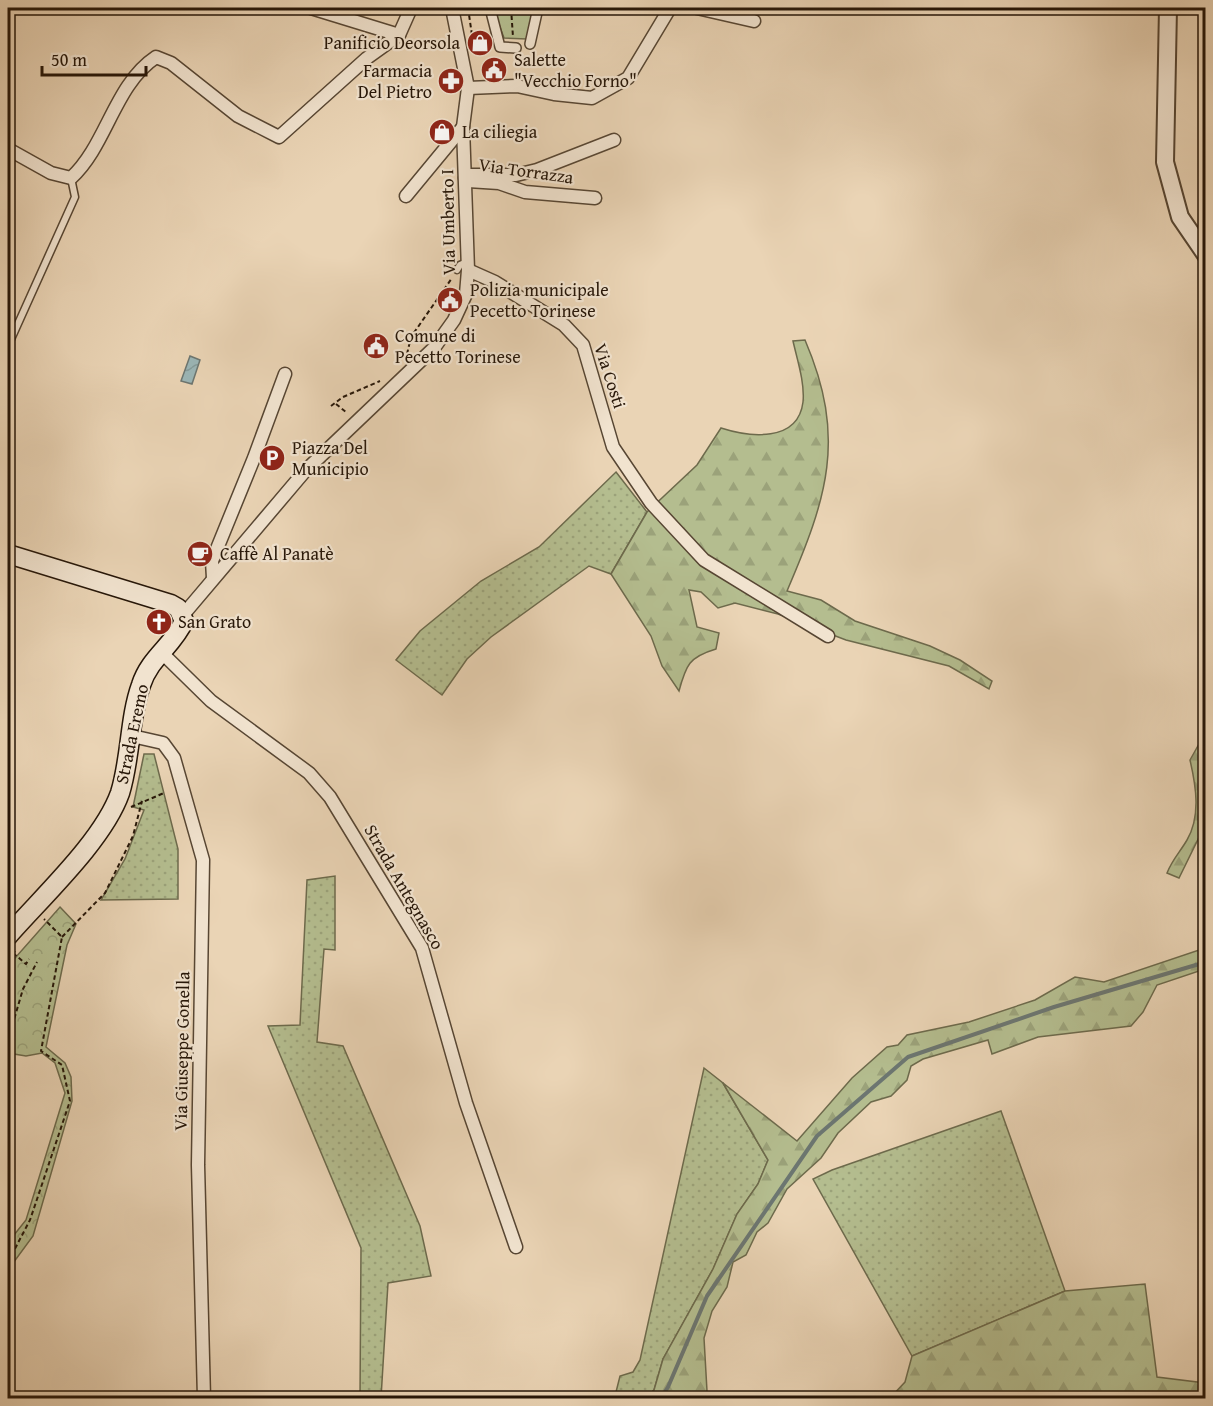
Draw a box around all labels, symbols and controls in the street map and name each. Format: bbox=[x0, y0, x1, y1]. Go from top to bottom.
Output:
shop icon: Panificio Deorsola bbox=[465, 28, 495, 58]
place label: Panificio Deorsola bbox=[324, 29, 460, 56]
scale bar bbox=[42, 39, 146, 77]
text: 50 m bbox=[51, 46, 87, 73]
place label: Salette "Vecchio Forno" bbox=[514, 46, 637, 94]
public building icon: Salette "Vecchio Forno" bbox=[479, 55, 509, 85]
place label: Farmacia Del Pietro bbox=[358, 57, 432, 105]
pharmacy icon: Farmacia Del Pietro bbox=[436, 66, 466, 96]
shop icon: La ciliegia bbox=[427, 117, 457, 147]
place label: La ciliegia bbox=[462, 118, 538, 145]
street label: Via Torrazza bbox=[477, 151, 576, 191]
street label: Via Umberto I bbox=[433, 169, 462, 275]
place label: Polizia municipale Pecetto Torinese bbox=[470, 276, 609, 324]
public building icon: Polizia municipale Pecetto Torinese bbox=[435, 285, 465, 315]
place label: Comune di Pecetto Torinese bbox=[395, 322, 521, 370]
public building icon: Comune di Pecetto Torinese bbox=[361, 331, 391, 361]
street label: Via Costi bbox=[587, 340, 634, 412]
place label: Piazza Del Municipio bbox=[292, 434, 369, 482]
parking icon: Piazza Del Municipio bbox=[257, 443, 287, 473]
cafe icon: Caffè Al Panatè bbox=[185, 539, 215, 569]
place label: Caffè Al Panatè bbox=[220, 540, 334, 567]
church icon: San Grato bbox=[144, 607, 174, 637]
place label: San Grato bbox=[178, 608, 251, 635]
street label: Strada Eremo bbox=[108, 681, 155, 786]
street label: Strada Antegnasco bbox=[358, 819, 451, 954]
street label: Via Giuseppe Gonella bbox=[167, 971, 196, 1131]

